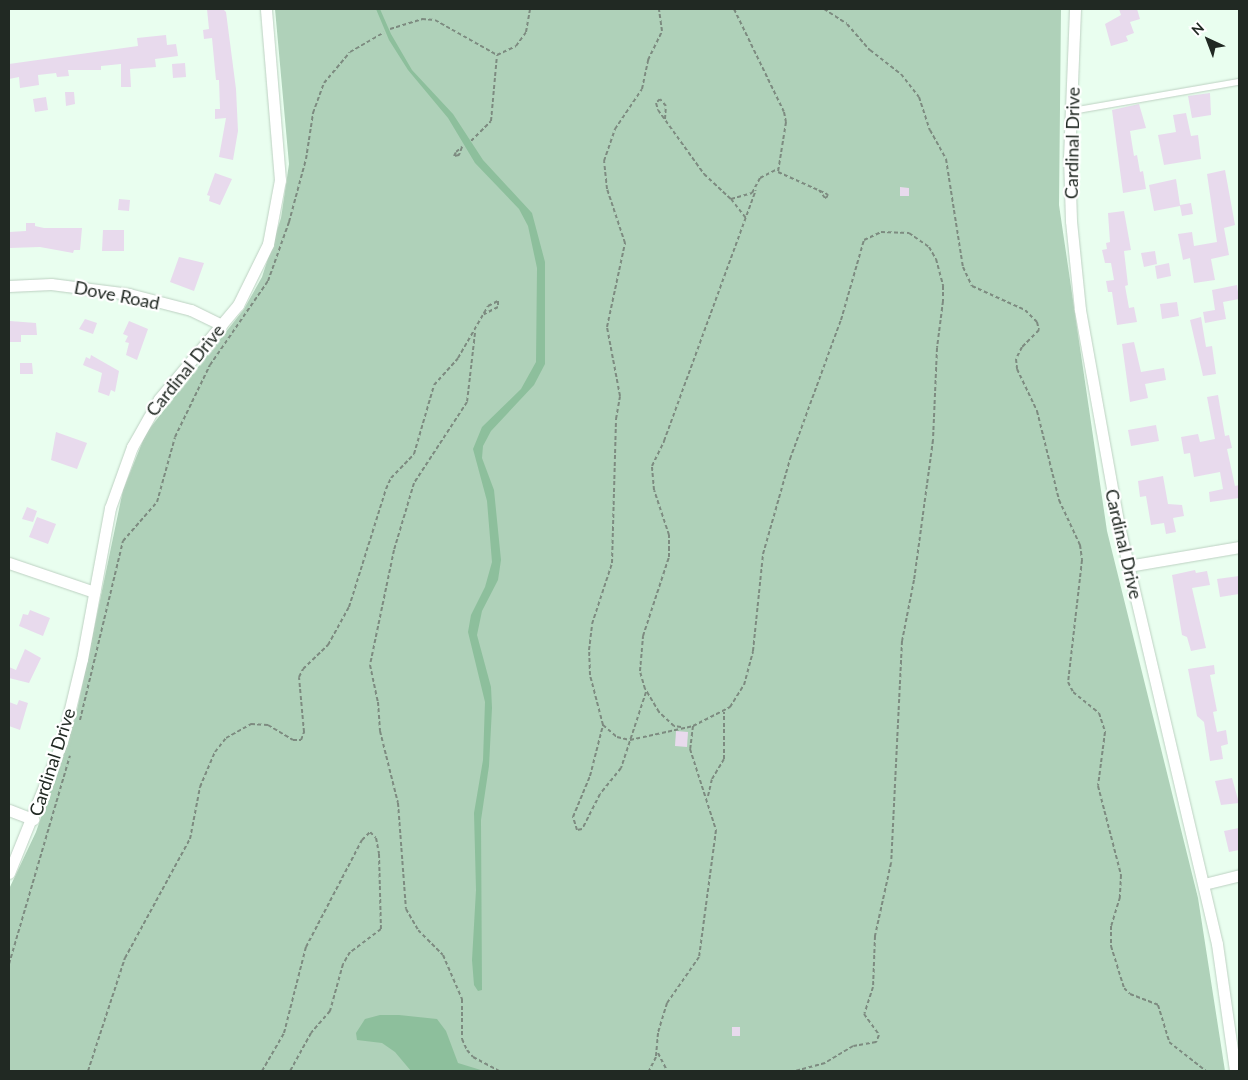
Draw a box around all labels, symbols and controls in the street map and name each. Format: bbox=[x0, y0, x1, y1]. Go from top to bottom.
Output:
north arrow bbox=[1183, 15, 1233, 65]
text: N bbox=[1188, 19, 1207, 39]
street label: Cardinal Drive bbox=[1060, 87, 1084, 199]
street label: Dove Road bbox=[72, 276, 162, 314]
street label: Cardinal Drive bbox=[141, 320, 229, 420]
street label: Cardinal Drive bbox=[1101, 487, 1147, 601]
street label: Cardinal Drive bbox=[24, 705, 80, 819]

